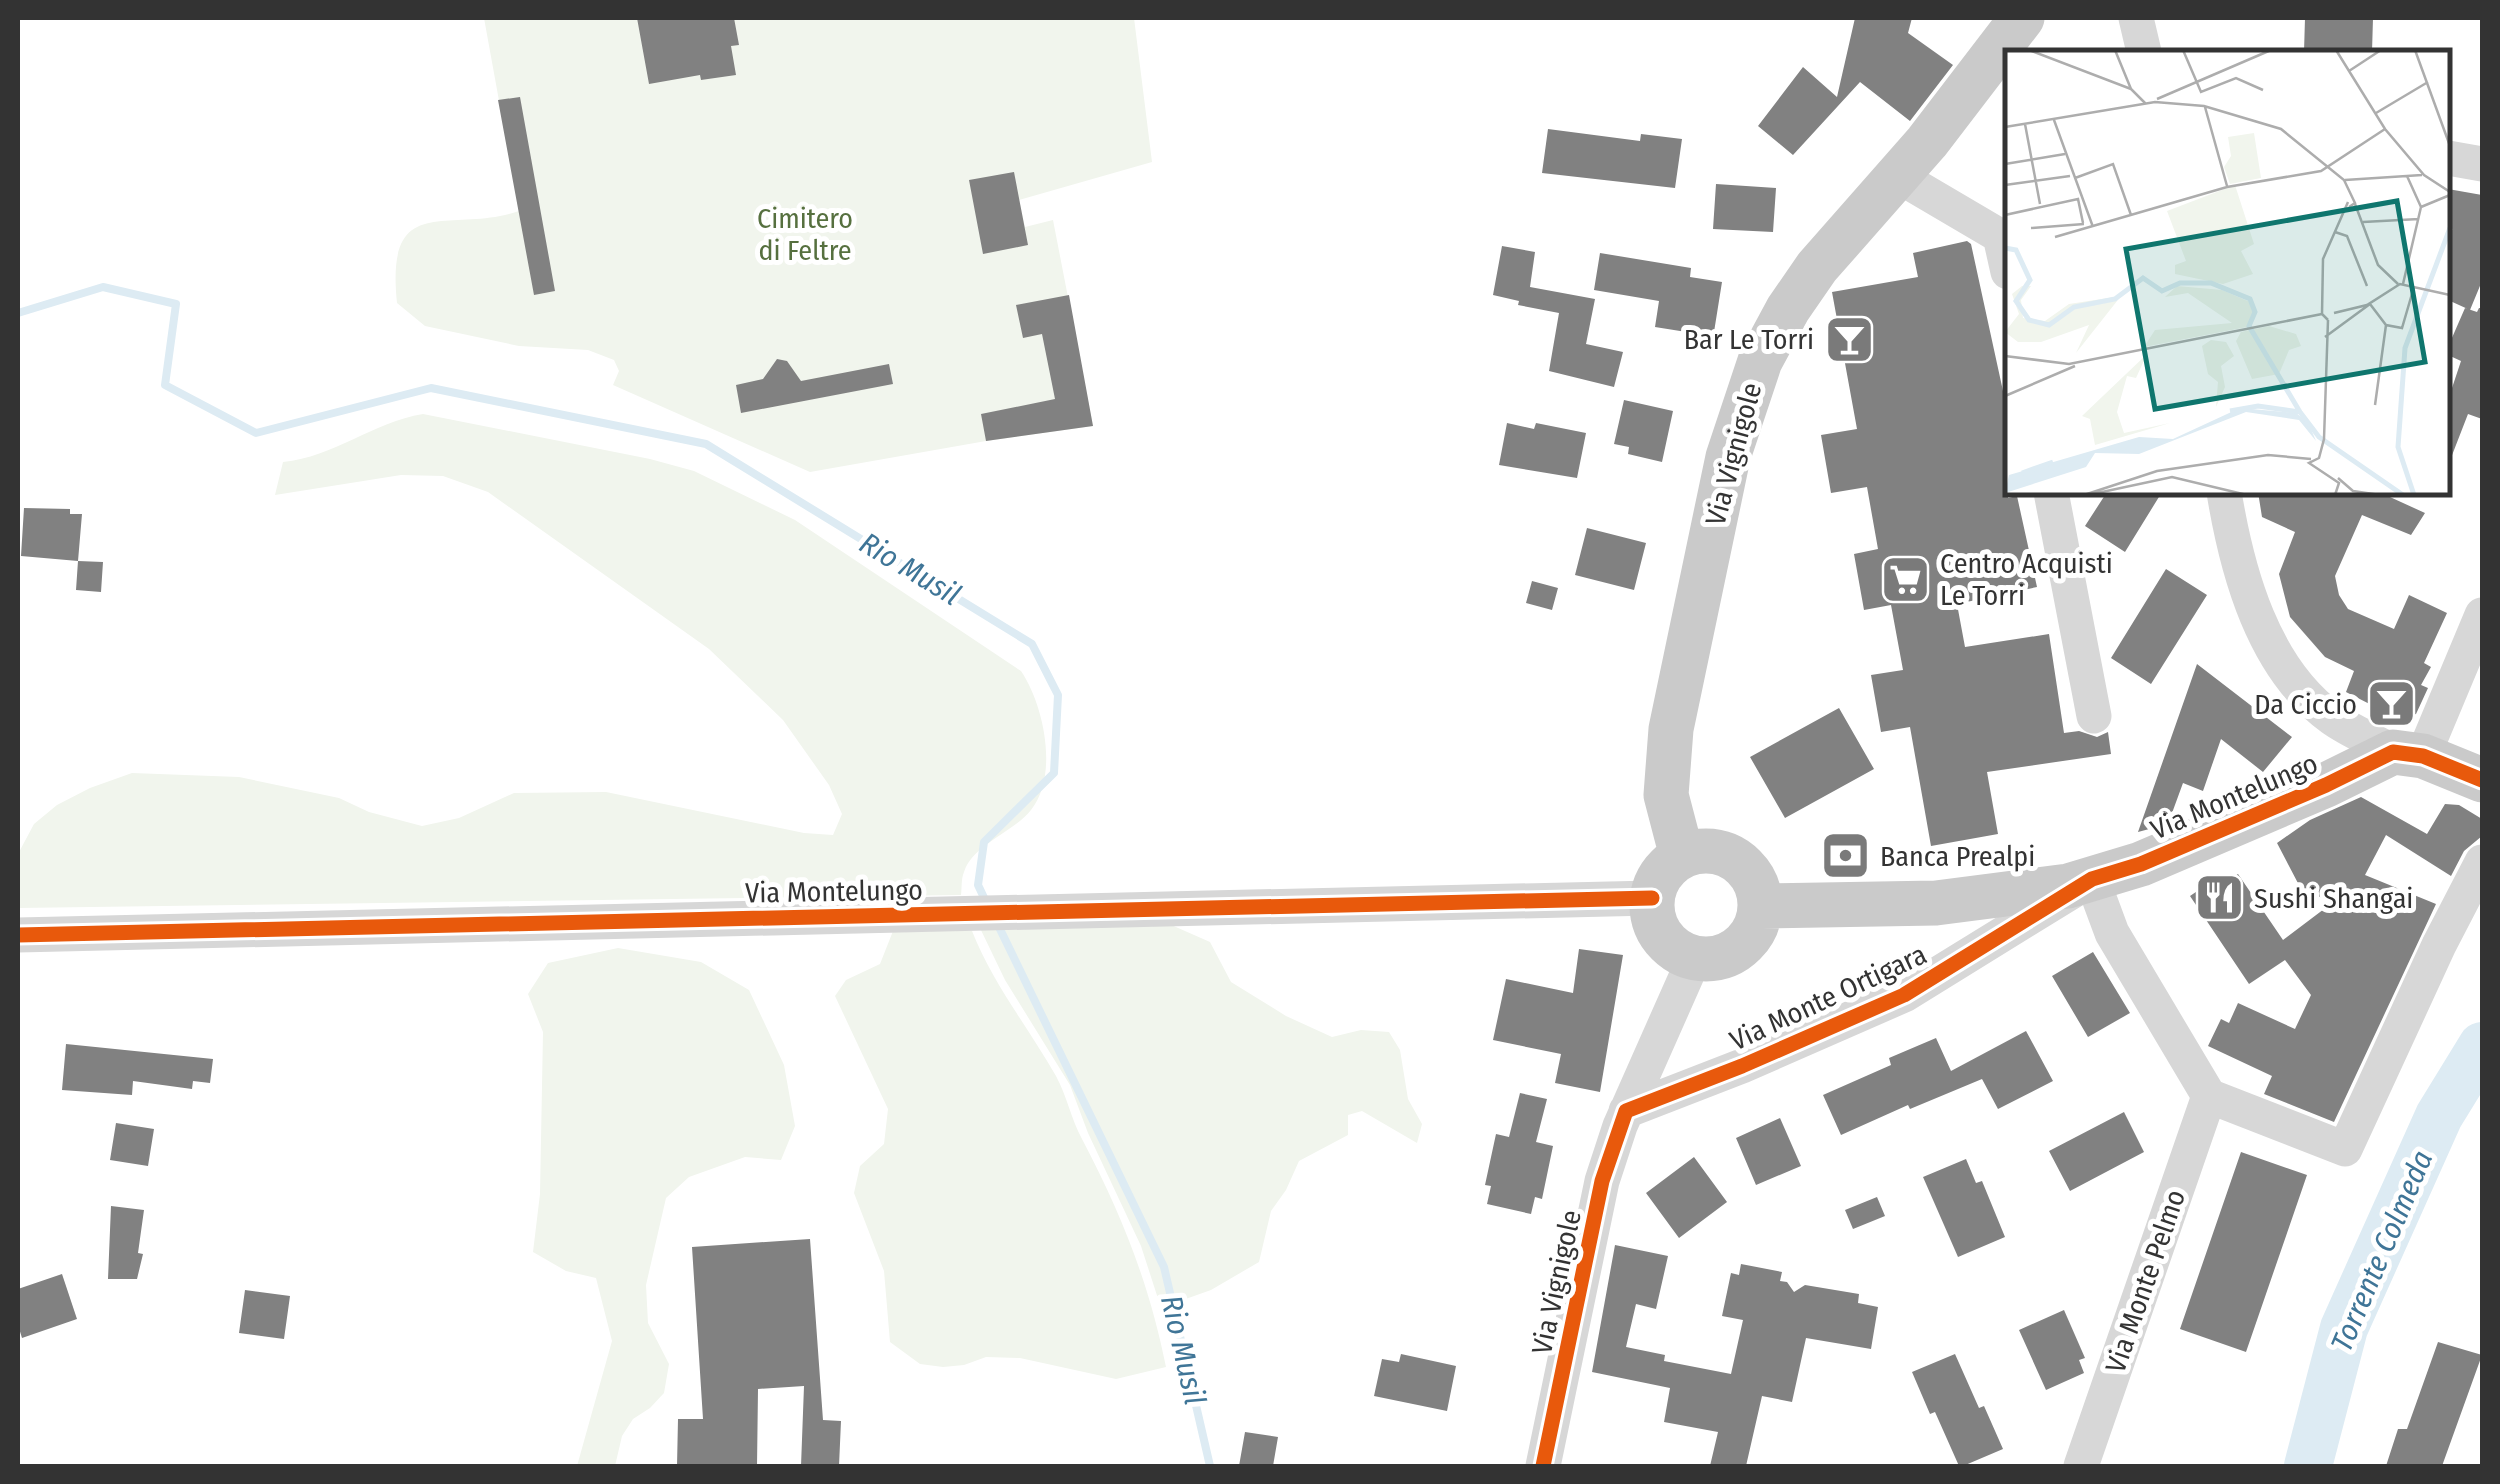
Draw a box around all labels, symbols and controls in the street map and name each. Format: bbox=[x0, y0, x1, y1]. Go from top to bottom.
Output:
inset map bbox=[2005, 50, 2450, 495]
park label: Cimitero di Feltre bbox=[757, 202, 853, 267]
bar icon: Bar Le Torri bbox=[1823, 313, 1875, 365]
place label: Bar Le Torri bbox=[1684, 323, 1814, 356]
street label: Via Vignigole bbox=[1699, 379, 1768, 529]
water label: Rio Musil bbox=[853, 525, 967, 613]
place label: Centro Acquisti Le Torri bbox=[1940, 547, 2113, 612]
supermarket icon: Centro Acquisti Le Torri bbox=[1879, 553, 1931, 605]
bar icon: Da Ciccio bbox=[2366, 678, 2418, 730]
place label: Da Ciccio bbox=[2254, 688, 2357, 721]
street label: Via Montelungo bbox=[2146, 747, 2322, 846]
bank icon: Banca Prealpi bbox=[1819, 830, 1871, 882]
place label: Banca Prealpi bbox=[1880, 840, 2035, 873]
restaurant icon: Sushi Shangai bbox=[2193, 872, 2245, 924]
street label: Via Montelungo bbox=[745, 873, 923, 910]
place label: Sushi Shangai bbox=[2254, 882, 2413, 915]
street label: Via Monte Ortigara bbox=[1725, 938, 1932, 1057]
water label: Torrente Colmeda bbox=[2323, 1145, 2441, 1357]
street label: Via Monte Pelmo bbox=[2099, 1185, 2192, 1377]
street label: Via Vignigole bbox=[1525, 1207, 1588, 1357]
water label: Rio Musil bbox=[1153, 1292, 1213, 1408]

